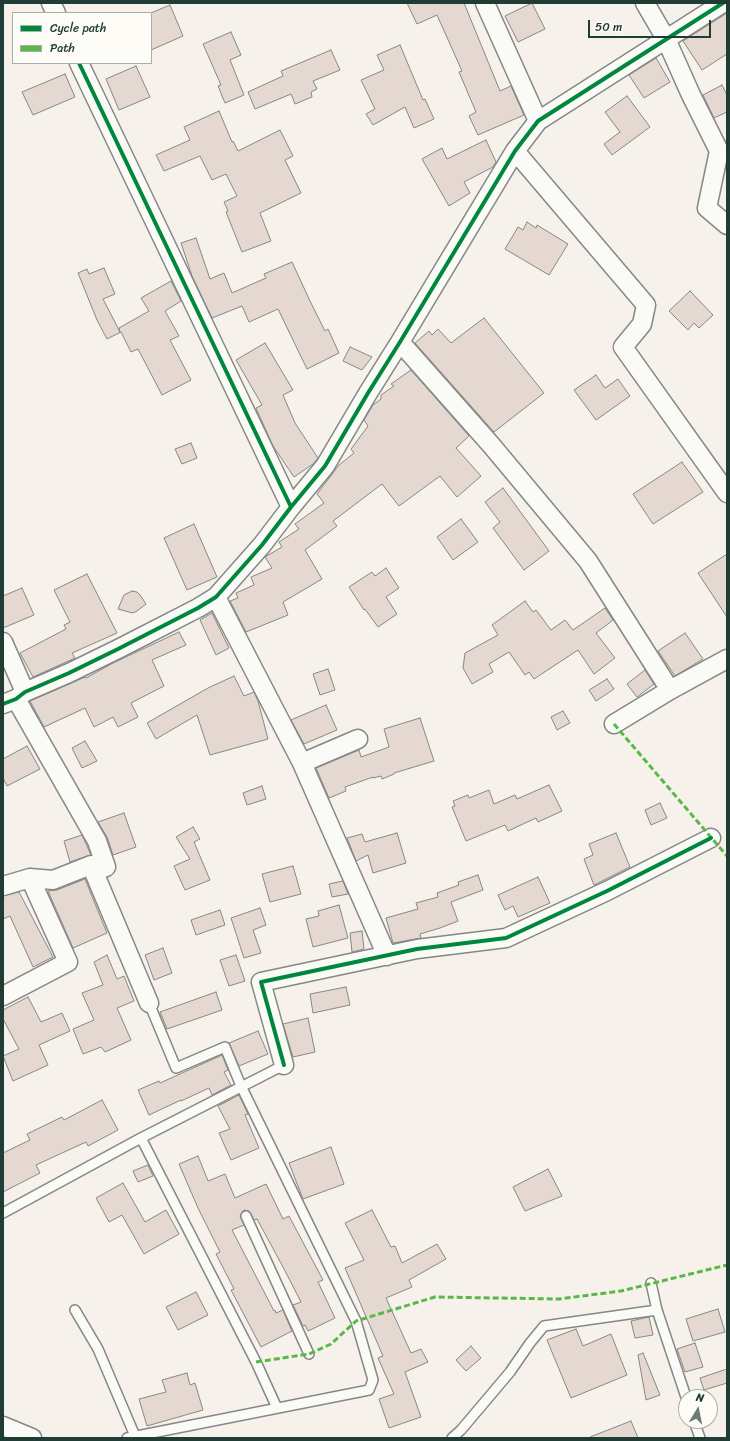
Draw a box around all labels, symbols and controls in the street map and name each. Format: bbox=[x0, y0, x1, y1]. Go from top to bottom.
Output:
legend bbox=[12, 12, 152, 64]
scale bar bbox=[590, 12, 713, 38]
text: 50 m bbox=[595, 16, 622, 38]
text: Cycle path bbox=[50, 17, 106, 39]
text: Path bbox=[50, 37, 75, 59]
text: N bbox=[695, 1388, 705, 1408]
north arrow bbox=[678, 1389, 718, 1429]

